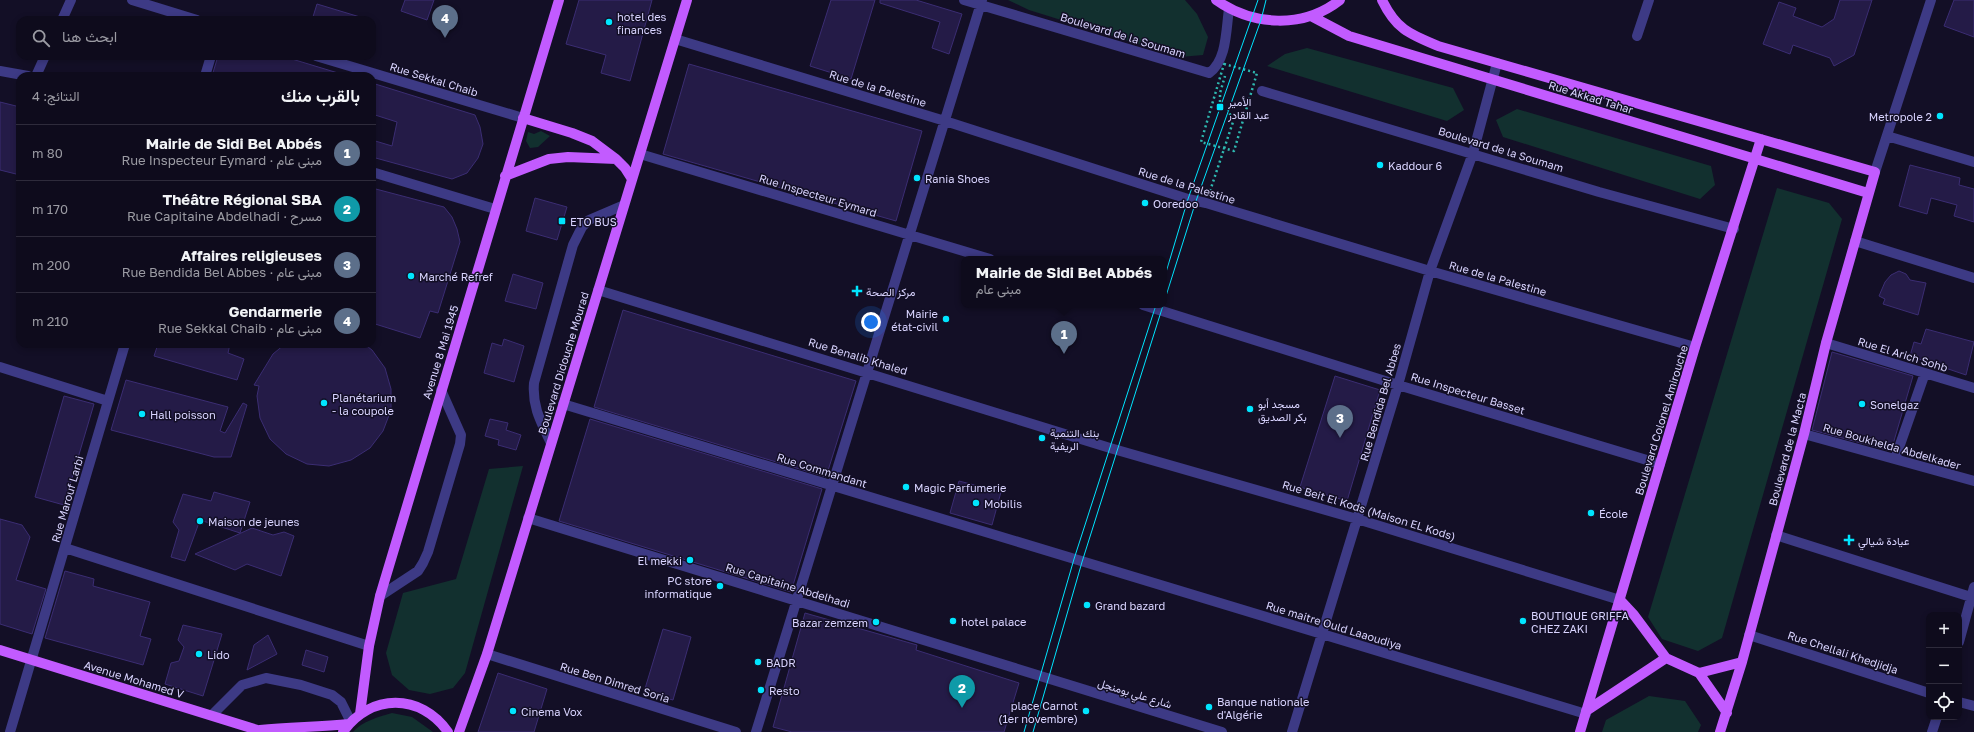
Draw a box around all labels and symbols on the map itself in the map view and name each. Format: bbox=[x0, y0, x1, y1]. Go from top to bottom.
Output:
pin: 4 bbox=[432, 5, 458, 38]
place label: hotel des finances bbox=[617, 10, 667, 36]
street label: Boulevard de la Soumam bbox=[1059, 10, 1187, 60]
marker: hotel des finances bbox=[604, 17, 614, 27]
street label: Rue Sekkal Chaib bbox=[388, 59, 480, 99]
street label: Rue de la Palestine bbox=[828, 67, 928, 109]
street label: Rue Akkad Tahar bbox=[1547, 78, 1636, 116]
place label: الأمير عبد القادر bbox=[1227, 95, 1270, 122]
marker: الأمير عبد القادر bbox=[1215, 102, 1225, 112]
place label: Metropole 2 bbox=[1869, 110, 1932, 123]
marker: Metropole 2 bbox=[1935, 111, 1945, 121]
street label: Boulevard de la Soumam bbox=[1437, 124, 1565, 174]
place label: Kaddour 6 bbox=[1388, 159, 1443, 172]
marker: Kaddour 6 bbox=[1375, 160, 1385, 170]
street label: Rue de la Palestine bbox=[1137, 164, 1237, 206]
street label: Rue Inspecteur Eymard bbox=[758, 171, 878, 219]
place label: Rania Shoes bbox=[925, 172, 990, 185]
marker: Rania Shoes bbox=[912, 173, 922, 183]
place label: Ooredoo bbox=[1153, 197, 1199, 210]
marker: Ooredoo bbox=[1140, 198, 1150, 208]
place label: ETO BUS bbox=[570, 215, 617, 228]
marker: ETO BUS bbox=[557, 216, 567, 226]
street label: Rue de la Palestine bbox=[1448, 258, 1548, 298]
place label: Marché Refref bbox=[419, 270, 493, 283]
marker: Marché Refref bbox=[406, 271, 416, 281]
marker: مركز الصحة bbox=[851, 285, 863, 297]
place label: مركز الصحة bbox=[866, 285, 915, 299]
street label: Boulevard Didouche Mourad bbox=[535, 290, 591, 436]
street label: Avenue 8 Mai 1945 bbox=[420, 303, 460, 401]
place label: Mairie état-civil bbox=[891, 307, 938, 333]
your location bbox=[861, 312, 881, 332]
marker: Mairie état-civil bbox=[941, 314, 951, 324]
pin: 1 bbox=[1051, 321, 1077, 354]
street label: Rue El Arich Sohb bbox=[1856, 334, 1950, 374]
street label: Rue Benalib Khaled bbox=[807, 335, 909, 377]
street label: Rue Bendida Bel Abbes bbox=[1357, 341, 1403, 462]
street label: Boulevard Colonel Amirouche bbox=[1632, 343, 1690, 497]
street label: Rue Inspecteur Basset bbox=[1409, 369, 1527, 417]
place label: Planétarium - la coupole bbox=[332, 391, 396, 417]
street label: Boulevard de la Macta bbox=[1766, 391, 1808, 507]
place label: مسجد أبو بكر الصديق bbox=[1258, 397, 1307, 424]
marker: Planétarium - la coupole bbox=[319, 398, 329, 408]
place label: Sonelgaz bbox=[1870, 398, 1919, 411]
marker: Sonelgaz bbox=[1857, 399, 1867, 409]
marker: مسجد أبو بكر الصديق bbox=[1245, 404, 1255, 414]
pin: 3 bbox=[1327, 405, 1353, 438]
place label: Hall poisson bbox=[150, 408, 216, 421]
marker: Hall poisson bbox=[137, 409, 147, 419]
street label: Rue Boukhelda Abdelkader bbox=[1822, 420, 1963, 472]
place label: بنك التنمية الريفية bbox=[1050, 426, 1099, 453]
marker: بنك التنمية الريفية bbox=[1037, 433, 1047, 443]
street label: Rue Commandant bbox=[775, 450, 869, 490]
street label: Rue Marouf Larbi bbox=[48, 454, 86, 544]
street label: Rue Beit El Kods (Maison EL Kods) bbox=[1281, 477, 1457, 543]
place label: Magic Parfumerie bbox=[914, 481, 1006, 494]
marker: Magic Parfumerie bbox=[901, 482, 911, 492]
place label: Mobilis bbox=[984, 497, 1022, 510]
marker: Mobilis bbox=[971, 498, 981, 508]
place label: École bbox=[1599, 507, 1628, 520]
marker: École bbox=[1586, 508, 1596, 518]
place label: Maison de jeunes bbox=[208, 515, 300, 528]
marker: Maison de jeunes bbox=[195, 516, 205, 526]
marker: عيادة شيالي bbox=[1843, 534, 1855, 546]
place label: عيادة شيالي bbox=[1858, 534, 1910, 551]
place label: El mekki bbox=[638, 554, 682, 567]
marker: El mekki bbox=[685, 555, 695, 565]
street label: Rue Capitaine Abdelhadi bbox=[724, 560, 852, 610]
place label: PC store informatique bbox=[645, 574, 712, 600]
marker: PC store informatique bbox=[715, 581, 725, 591]
street label: Rue maitre Ould Laaoudiya bbox=[1265, 598, 1403, 652]
place label: Grand bazard bbox=[1095, 599, 1165, 612]
marker: Grand bazard bbox=[1082, 600, 1092, 610]
place label: BOUTIQUE GRIFFA CHEZ ZAKI bbox=[1531, 609, 1630, 635]
place label: hotel palace bbox=[961, 615, 1027, 628]
place label: Bazar zemzem bbox=[792, 616, 868, 629]
marker: hotel palace bbox=[948, 616, 958, 626]
marker: BOUTIQUE GRIFFA CHEZ ZAKI bbox=[1518, 616, 1528, 626]
marker: Bazar zemzem bbox=[871, 617, 881, 627]
street label: Rue Chellali Khedjidja bbox=[1786, 628, 1900, 676]
place label: Lido bbox=[207, 648, 230, 661]
marker: Lido bbox=[194, 649, 204, 659]
place label: BADR bbox=[766, 656, 796, 669]
marker: BADR bbox=[753, 657, 763, 667]
street label: Avenue Mohamed V bbox=[83, 658, 186, 701]
street label: Rue Ben Dimred Soria bbox=[559, 659, 671, 705]
pin: 2 bbox=[949, 675, 975, 708]
street label: شارع علي بومنجل bbox=[1095, 676, 1174, 714]
place label: Resto bbox=[769, 684, 800, 697]
marker: Resto bbox=[756, 685, 766, 695]
place label: Banque nationale d'Algérie bbox=[1217, 695, 1310, 721]
place label: place Carnot (1er novembre) bbox=[998, 699, 1078, 725]
marker: Banque nationale d'Algérie bbox=[1204, 702, 1214, 712]
place label: Cinema Vox bbox=[521, 705, 582, 718]
marker: Cinema Vox bbox=[508, 706, 518, 716]
marker: place Carnot (1er novembre) bbox=[1081, 706, 1091, 716]

